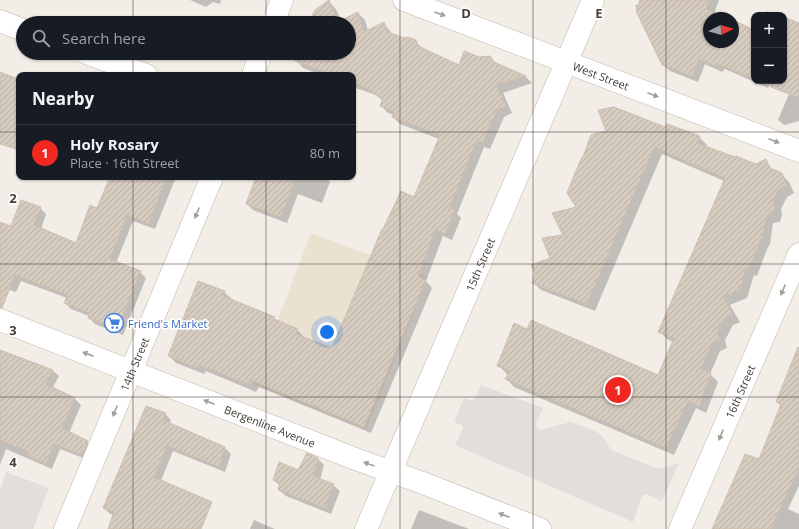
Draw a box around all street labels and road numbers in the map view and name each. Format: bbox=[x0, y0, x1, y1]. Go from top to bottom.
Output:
street label: West Street bbox=[571, 58, 631, 93]
street label: 15th Street bbox=[461, 235, 498, 293]
street label: 14th Street bbox=[116, 335, 152, 393]
street label: 16th Street bbox=[721, 362, 758, 420]
street label: Bergenline Avenue bbox=[222, 401, 318, 450]

